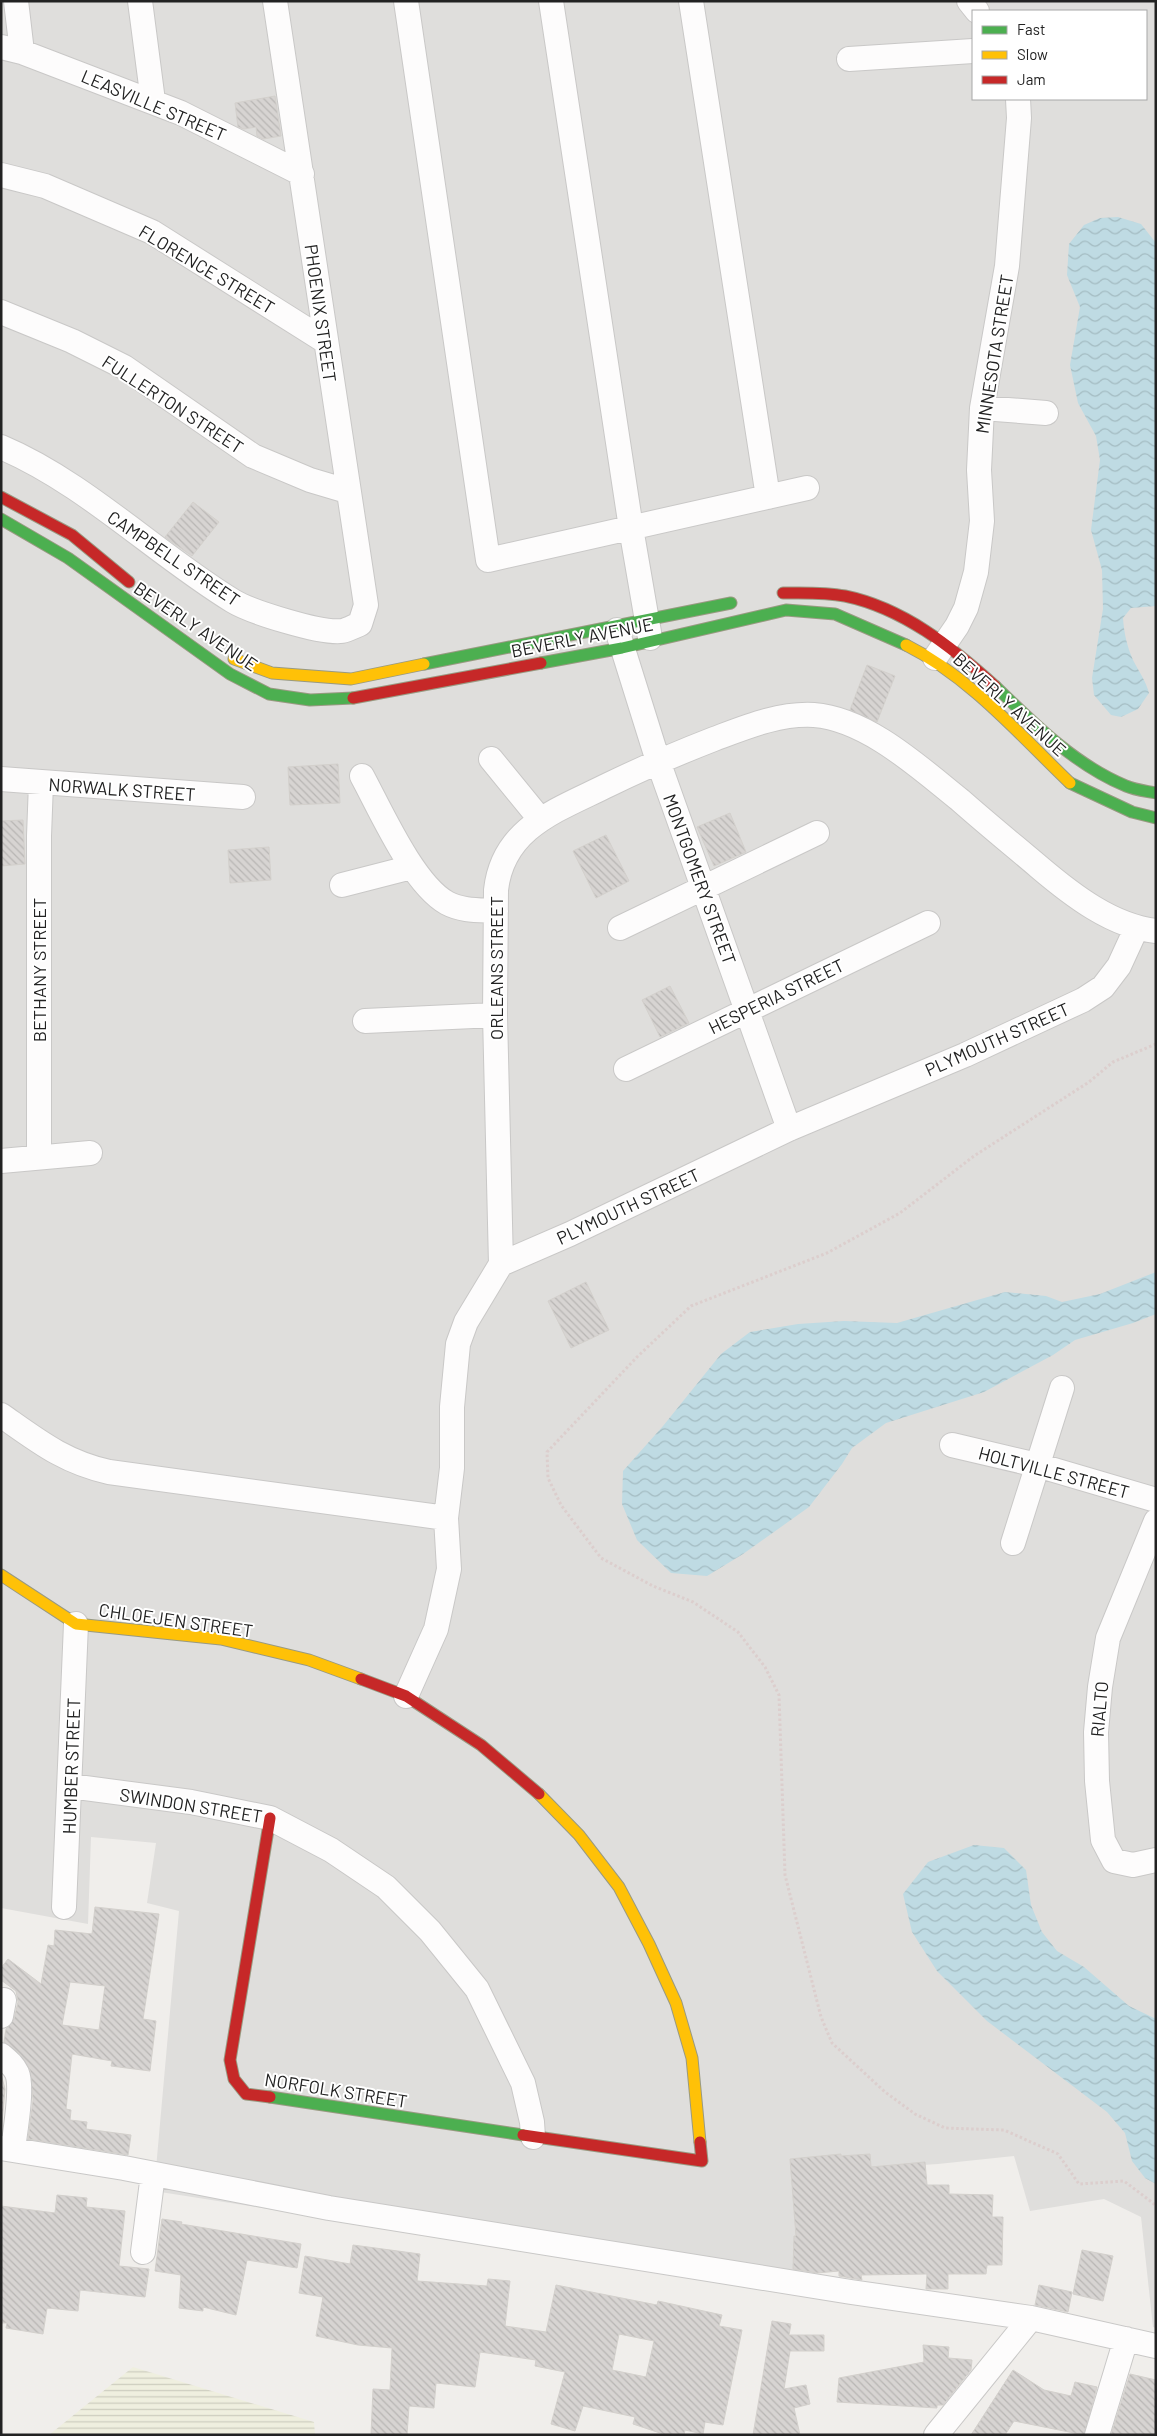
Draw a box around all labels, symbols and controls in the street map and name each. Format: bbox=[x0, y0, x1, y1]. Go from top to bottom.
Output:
legend bbox=[972, 10, 1147, 100]
text: Fast bbox=[1017, 20, 1045, 38]
text: Slow bbox=[1017, 45, 1048, 63]
street label: LEASVILLE STREET bbox=[78, 65, 230, 145]
text: Jam bbox=[1017, 70, 1046, 88]
street label: FLORENCE STREET bbox=[135, 220, 279, 318]
street label: PHOENIX STREET bbox=[300, 243, 342, 383]
street label: MINNESOTA STREET bbox=[971, 273, 1017, 435]
street label: FULLERTON STREET bbox=[98, 350, 248, 458]
street label: CAMPBELL STREET bbox=[104, 506, 244, 610]
street label: BEVERLY AVENUE bbox=[130, 577, 262, 675]
street label: BEVERLY AVENUE bbox=[509, 612, 655, 662]
street label: BEVERLY AVENUE bbox=[949, 648, 1071, 760]
street label: NORWALK STREET bbox=[48, 773, 196, 805]
street label: MONTGOMERY STREET bbox=[659, 791, 741, 967]
street label: ORLEANS STREET bbox=[485, 896, 507, 1040]
street label: BETHANY STREET bbox=[28, 898, 50, 1042]
street label: HESPERIA STREET bbox=[705, 954, 847, 1038]
street label: PLYMOUTH STREET bbox=[922, 997, 1072, 1081]
street label: PLYMOUTH STREET bbox=[553, 1163, 703, 1249]
street label: HOLTVILLE STREET bbox=[976, 1441, 1132, 1503]
street label: CHLOEJEN STREET bbox=[98, 1598, 254, 1642]
street label: RIALTO bbox=[1086, 1680, 1112, 1738]
street label: HUMBER STREET bbox=[58, 1697, 84, 1835]
street label: SWINDON STREET bbox=[118, 1783, 264, 1827]
street label: NORFOLK STREET bbox=[263, 2068, 409, 2112]

